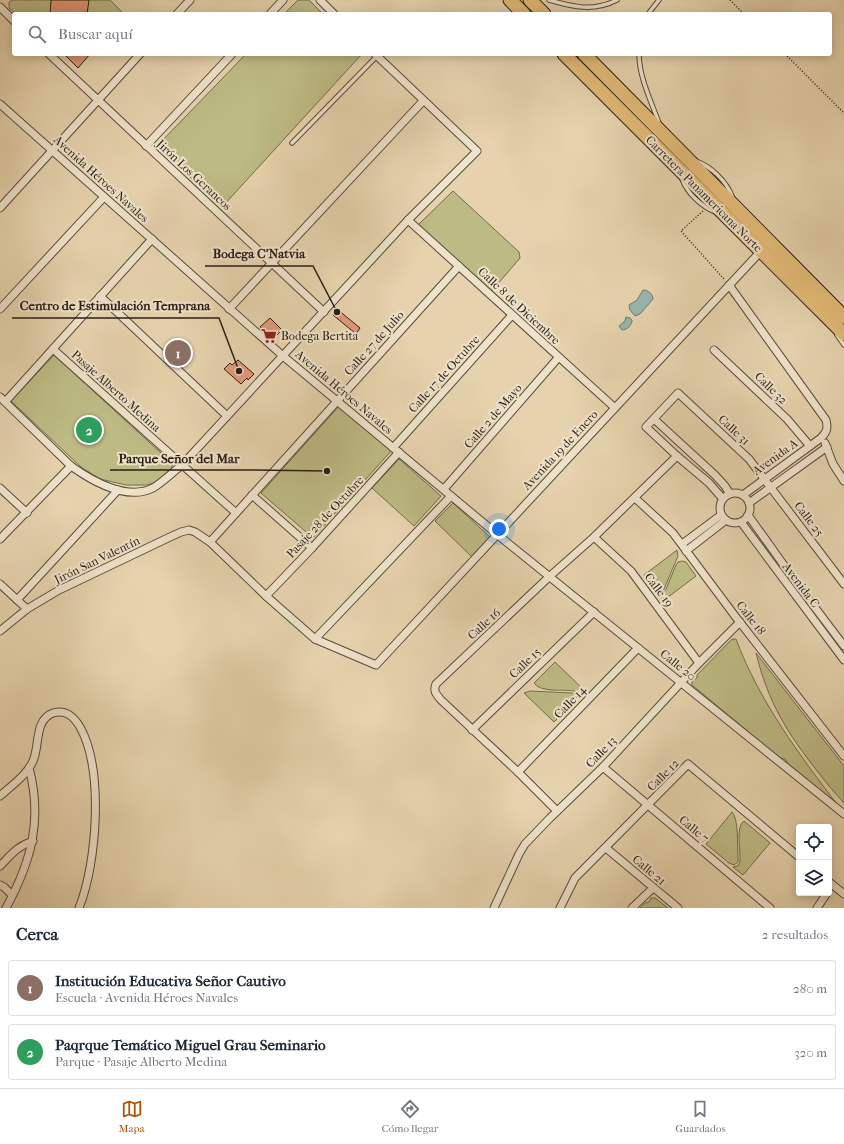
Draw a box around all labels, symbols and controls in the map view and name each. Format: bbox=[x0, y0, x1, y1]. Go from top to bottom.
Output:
search box bbox=[12, 12, 832, 56]
icon: search bbox=[26, 23, 48, 45]
text: Buscar aquí bbox=[58, 25, 133, 43]
street label: Avenida Héroes Navales bbox=[50, 132, 152, 226]
street label: Carretera Panamericana Norte bbox=[643, 133, 765, 255]
street label: Jirón Los Geraneos bbox=[153, 136, 235, 214]
callout: Bodega C'Natvia bbox=[205, 241, 313, 266]
text: Bodega C'Natvia bbox=[213, 246, 306, 262]
street label: Calle 8 de Diciembre bbox=[475, 264, 563, 348]
callout: Centro de Estimulación Temprana bbox=[12, 293, 219, 318]
text: Centro de Estimulación Temprana bbox=[20, 298, 211, 314]
street label: Calle 27 de Julio bbox=[341, 308, 407, 378]
supermarket icon: Bodega Bertita bbox=[260, 327, 278, 345]
place label: Bodega Bertita bbox=[281, 329, 359, 343]
street label: Calle 17 de Octubre bbox=[406, 332, 482, 416]
pin: 1 bbox=[165, 338, 191, 368]
street label: Pasaje Alberto Medina bbox=[69, 347, 164, 435]
street label: Avenida Héroes Navales bbox=[292, 347, 396, 437]
street label: Calle 32 bbox=[752, 369, 790, 407]
street label: Calle 2 de Mayo bbox=[461, 381, 525, 451]
street label: Avenida 19 de Enero bbox=[519, 407, 601, 493]
street label: Calle 31 bbox=[715, 412, 753, 448]
pin: 2 bbox=[76, 415, 102, 445]
street label: Avenida A bbox=[749, 436, 800, 479]
callout: Parque Señor del Mar bbox=[110, 445, 248, 470]
text: Parque Señor del Mar bbox=[118, 451, 240, 467]
street label: Pasaje 28 de Octubre bbox=[283, 473, 367, 561]
street label: Calle 25 bbox=[791, 499, 827, 539]
your location bbox=[489, 519, 509, 539]
street label: Jirón San Valentín bbox=[51, 533, 142, 587]
street label: Avenida C bbox=[779, 559, 822, 610]
street label: Calle 19 bbox=[642, 570, 676, 610]
street label: Calle 18 bbox=[733, 598, 769, 638]
street label: Calle 16 bbox=[465, 605, 504, 643]
street label: Calle 15 bbox=[506, 645, 544, 681]
street label: Calle 20 bbox=[657, 647, 699, 683]
street label: Calle 14 bbox=[551, 682, 590, 721]
street label: Calle 13 bbox=[583, 733, 619, 770]
street label: Calle 12 bbox=[644, 756, 682, 794]
street label: Calle 7 bbox=[676, 813, 712, 846]
map controls bbox=[796, 824, 832, 896]
button: locate bbox=[796, 824, 832, 860]
street label: Calle 21 bbox=[630, 852, 668, 888]
button: layers bbox=[796, 860, 832, 896]
text: Cerca bbox=[16, 924, 58, 944]
text: 2 resultados bbox=[762, 927, 828, 942]
text: Institución Educativa Señor Cautivo bbox=[55, 972, 286, 990]
text: 1 bbox=[28, 981, 32, 996]
text: 280 m bbox=[793, 981, 827, 996]
text: Escuela · Avenida Héroes Navales bbox=[55, 990, 238, 1005]
text: Paqrque Temático Miguel Grau Seminario bbox=[55, 1036, 326, 1054]
text: 2 bbox=[27, 1045, 33, 1060]
text: 320 m bbox=[794, 1045, 827, 1060]
text: Parque · Pasaje Alberto Medina bbox=[55, 1054, 227, 1069]
tab: Mapa bbox=[118, 1098, 145, 1135]
tab: Cómo llegar bbox=[381, 1098, 438, 1135]
tab: Guardados bbox=[675, 1098, 726, 1135]

